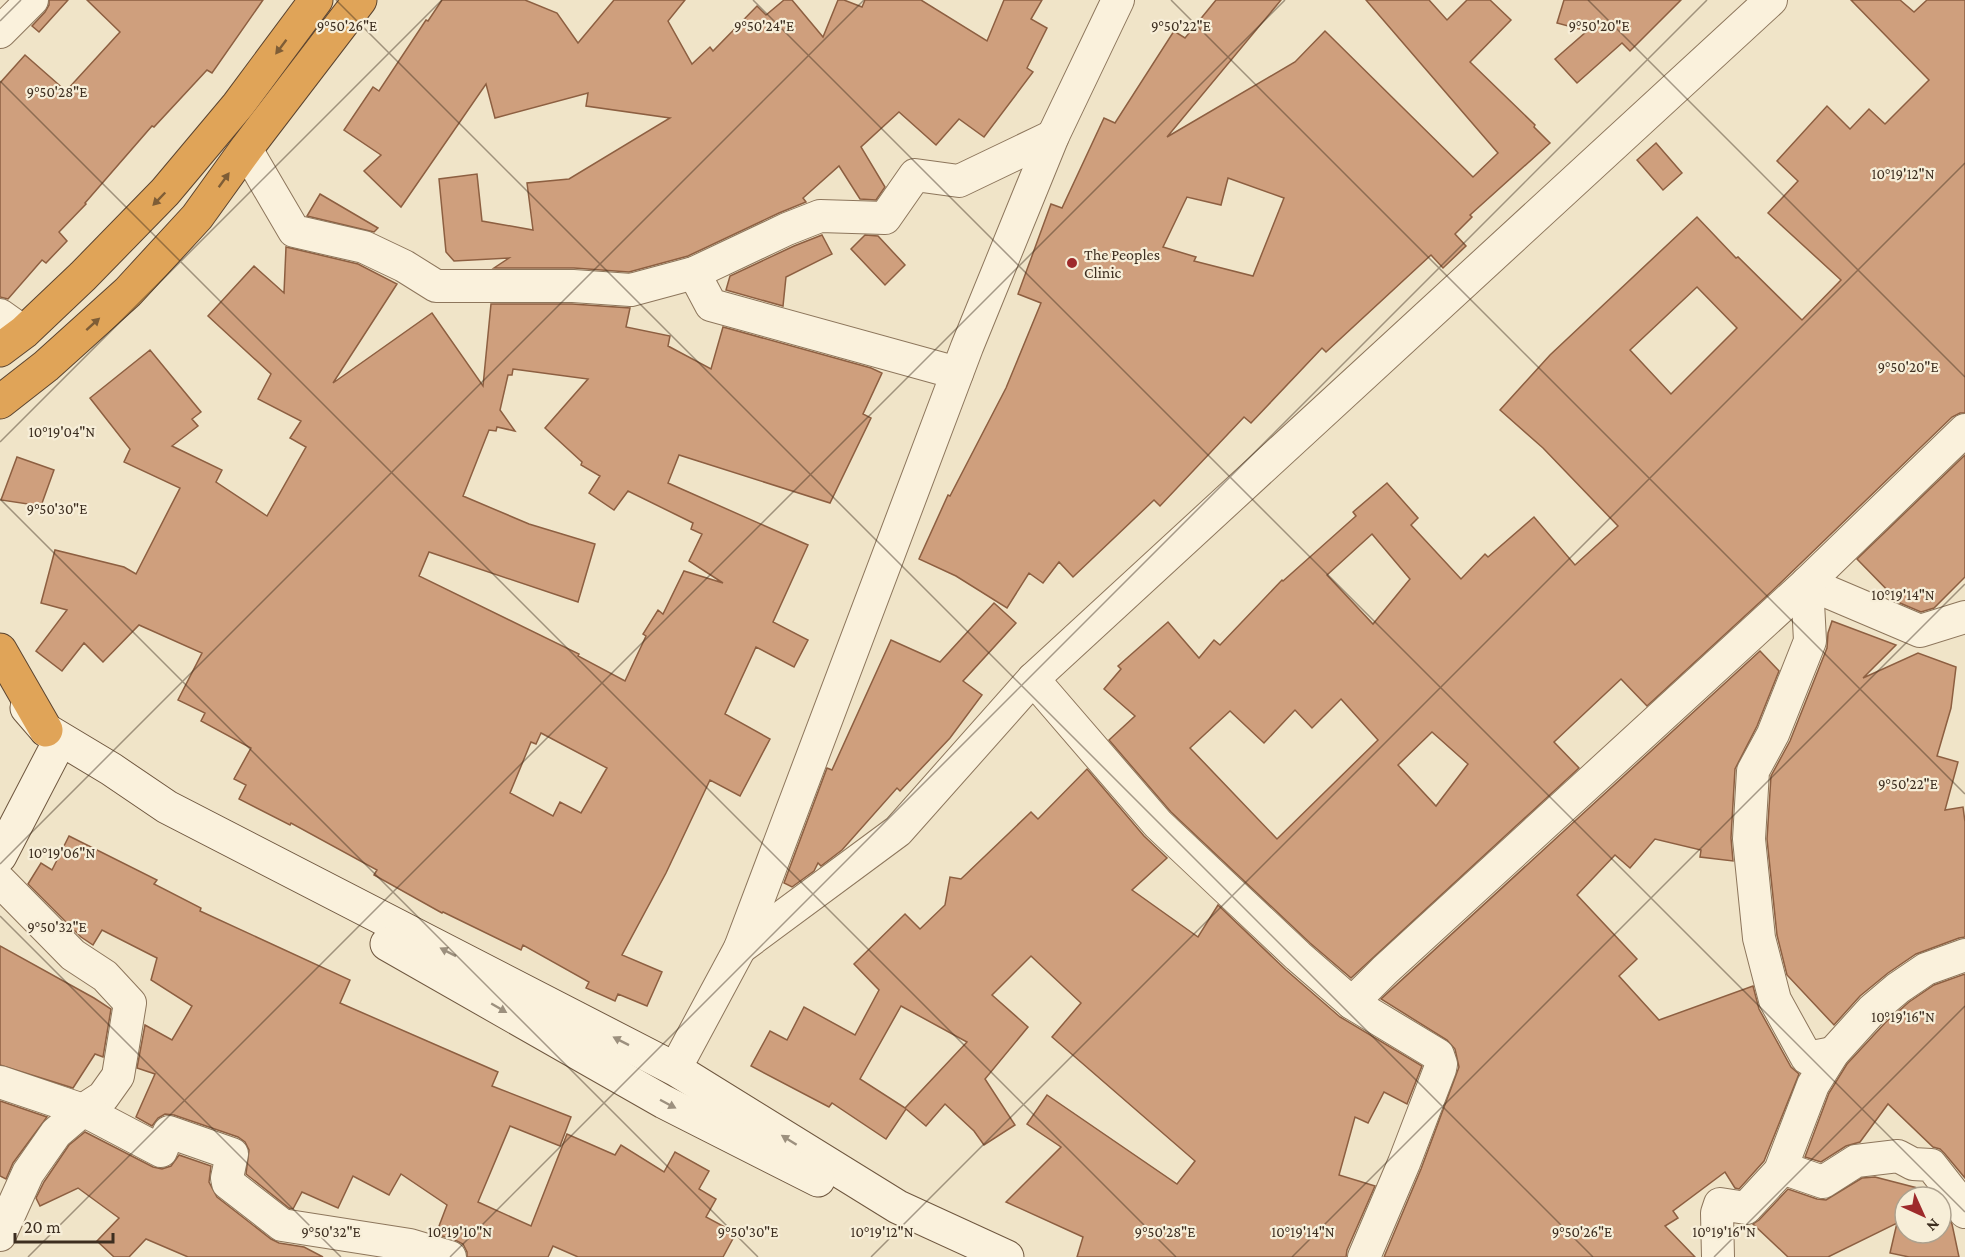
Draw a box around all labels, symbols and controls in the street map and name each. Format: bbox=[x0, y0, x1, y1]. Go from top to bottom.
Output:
text: 9°50'26"E bbox=[317, 18, 377, 34]
text: 9°50'24"E bbox=[734, 18, 794, 34]
text: 9°50'22"E bbox=[1151, 18, 1211, 34]
text: 9°50'20"E bbox=[1568, 18, 1630, 34]
one-way arrow bbox=[275, 38, 287, 54]
text: 9°50'28"E bbox=[27, 84, 87, 100]
text: 10°19'12"N bbox=[1871, 166, 1935, 182]
one-way arrow bbox=[218, 172, 230, 188]
one-way arrow bbox=[152, 191, 166, 206]
place label: The Peoples Clinic bbox=[1084, 246, 1160, 281]
marker: The Peoples Clinic bbox=[1065, 256, 1079, 270]
one-way arrow bbox=[85, 318, 100, 331]
text: 9°50'20"E bbox=[1877, 359, 1939, 375]
text: 10°19'04"N bbox=[29, 424, 95, 440]
text: 9°50'30"E bbox=[27, 501, 87, 517]
text: 10°19'14"N bbox=[1871, 587, 1935, 603]
text: 9°50'22"E bbox=[1878, 776, 1938, 792]
text: 10°19'06"N bbox=[29, 845, 95, 861]
text: 9°50'32"E bbox=[27, 919, 87, 935]
one-way arrow bbox=[439, 947, 456, 957]
one-way arrow bbox=[490, 1003, 507, 1013]
text: 10°19'16"N bbox=[1871, 1009, 1935, 1025]
one-way arrow bbox=[613, 1036, 630, 1046]
one-way arrow bbox=[660, 1099, 677, 1109]
one-way arrow bbox=[781, 1134, 798, 1145]
north arrow bbox=[1893, 1185, 1953, 1245]
scale bar bbox=[15, 1206, 112, 1244]
text: N bbox=[1923, 1215, 1943, 1235]
text: 20 m bbox=[24, 1217, 61, 1237]
text: 9°50'32"E bbox=[301, 1224, 361, 1240]
text: 10°19'10"N bbox=[428, 1224, 492, 1240]
text: 9°50'30"E bbox=[718, 1224, 778, 1240]
text: 10°19'12"N bbox=[850, 1224, 914, 1240]
text: 9°50'28"E bbox=[1135, 1224, 1195, 1240]
text: 10°19'14"N bbox=[1271, 1224, 1335, 1240]
text: 9°50'26"E bbox=[1552, 1224, 1612, 1240]
text: 10°19'16"N bbox=[1692, 1224, 1756, 1240]

